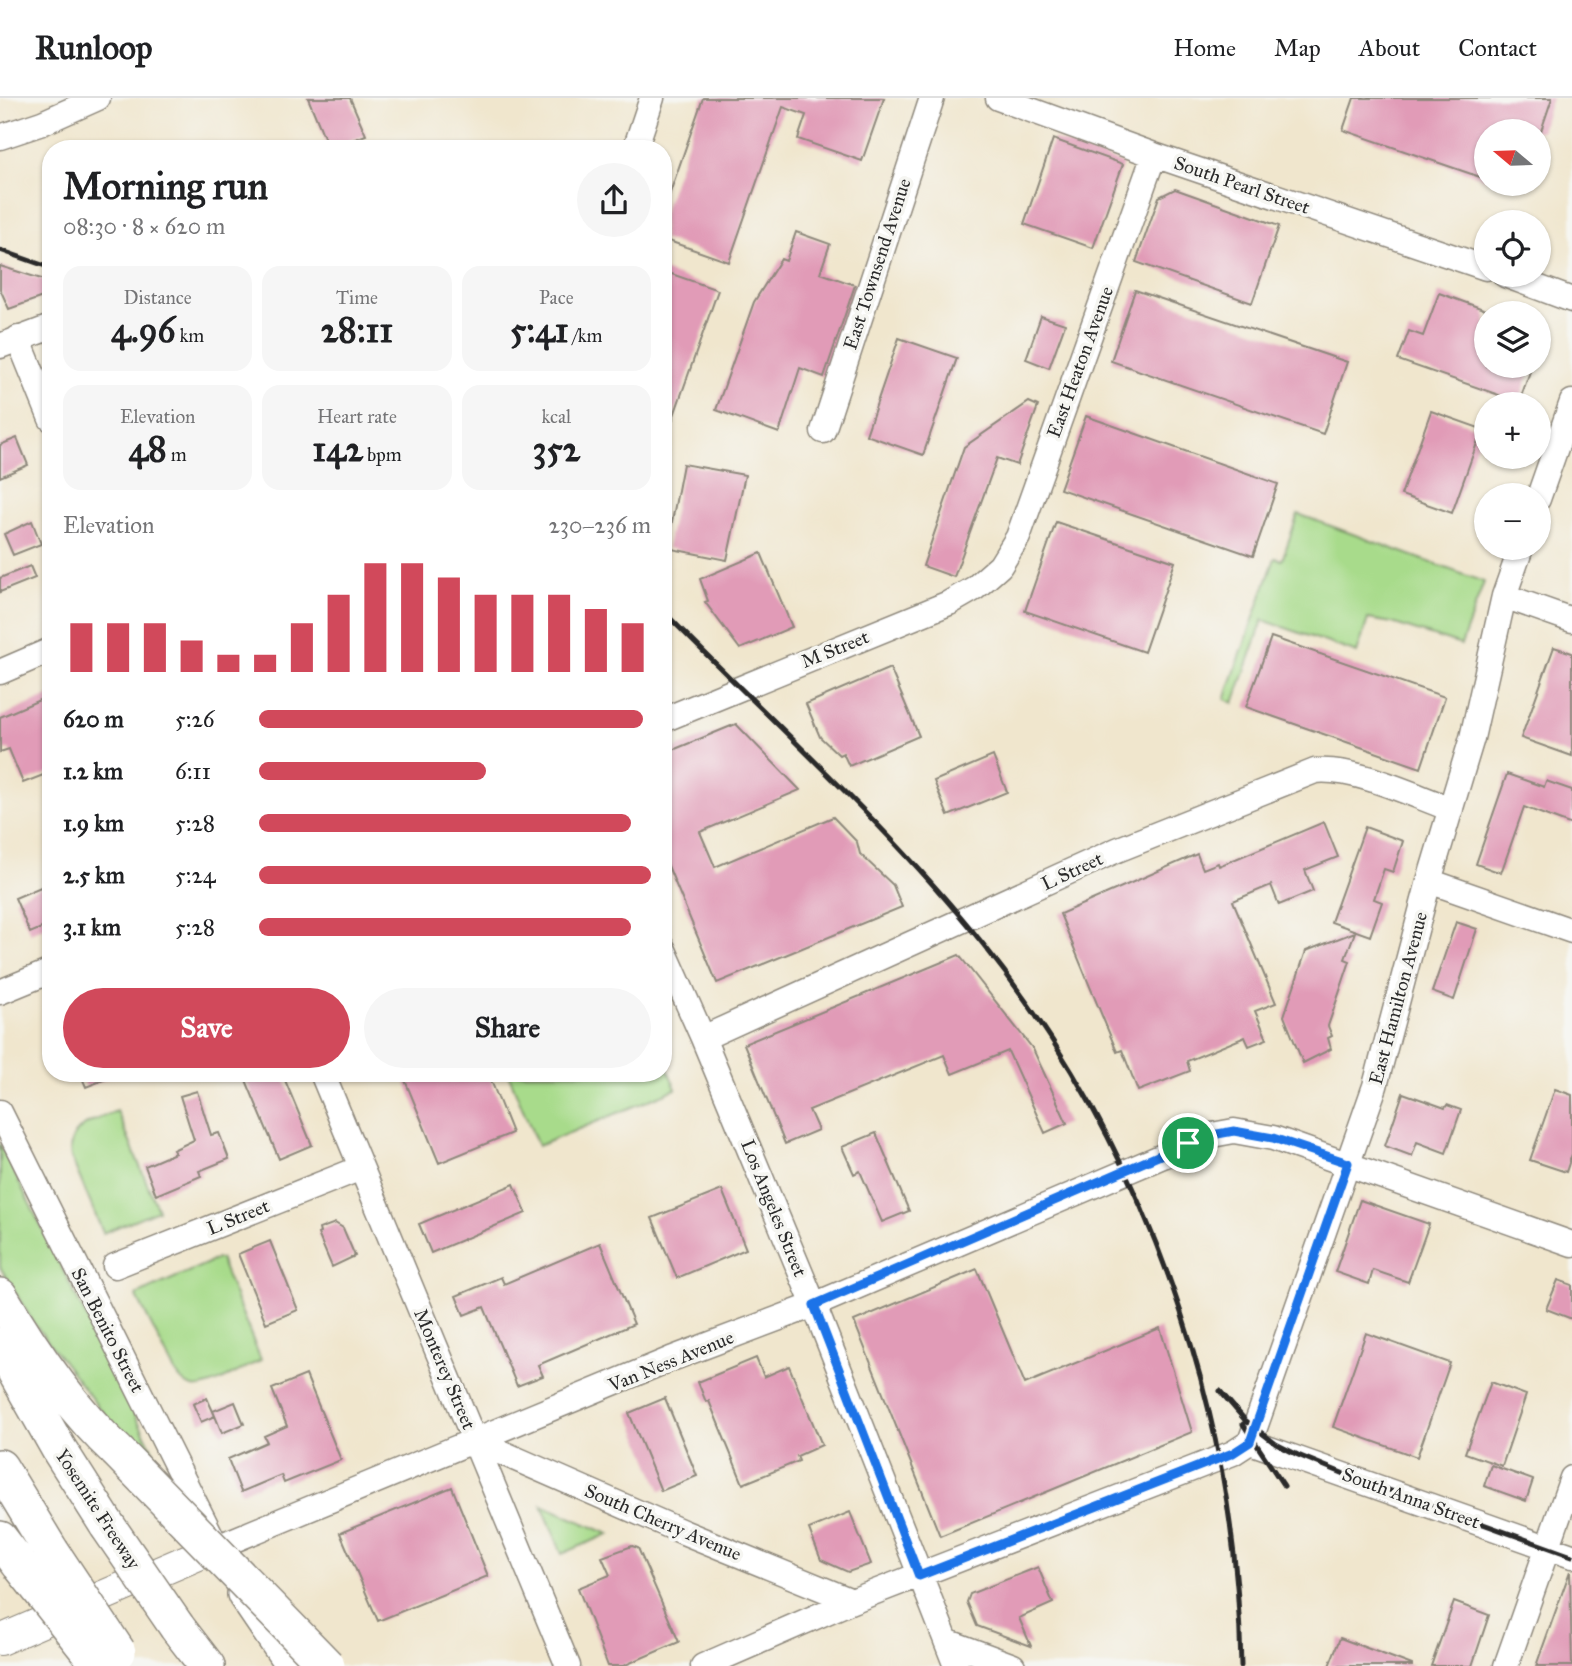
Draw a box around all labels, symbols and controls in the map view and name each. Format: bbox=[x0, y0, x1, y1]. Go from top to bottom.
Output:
text: Runloop bbox=[35, 28, 152, 68]
text: Home bbox=[1173, 33, 1236, 63]
text: Map bbox=[1274, 33, 1321, 63]
text: About bbox=[1359, 33, 1420, 63]
text: Contact bbox=[1458, 33, 1537, 63]
north arrow bbox=[1474, 119, 1550, 196]
map controls bbox=[1474, 119, 1551, 560]
street label: South Pearl Street bbox=[1171, 151, 1313, 219]
text: Morning run bbox=[63, 163, 268, 209]
button: share bbox=[577, 163, 651, 237]
street label: East Townsend Avenue bbox=[838, 175, 916, 353]
button: locate bbox=[1474, 210, 1551, 287]
text: 08:30 · 8 × 620 m bbox=[63, 212, 225, 240]
street label: East Heaton Avenue bbox=[1042, 283, 1118, 441]
text: Distance bbox=[124, 286, 192, 309]
text: Time bbox=[336, 286, 378, 309]
text: Pace bbox=[539, 286, 574, 309]
button: layers bbox=[1474, 301, 1551, 378]
text: 4.96 bbox=[111, 309, 175, 352]
text: 28:11 bbox=[321, 309, 393, 352]
text: 5:41 bbox=[510, 309, 569, 352]
text: km bbox=[175, 324, 204, 347]
text: /km bbox=[569, 324, 603, 347]
button: + bbox=[1474, 392, 1551, 469]
text: Elevation bbox=[120, 405, 195, 428]
text: Heart rate bbox=[317, 405, 397, 428]
text: kcal bbox=[541, 405, 571, 428]
text: 48 bbox=[129, 428, 167, 471]
text: 142 bbox=[312, 428, 363, 471]
text: 352 bbox=[533, 428, 580, 471]
text: m bbox=[167, 443, 187, 466]
text: bpm bbox=[363, 443, 402, 466]
button: − bbox=[1474, 483, 1551, 560]
text: Elevation bbox=[63, 511, 154, 539]
text: 230–236 m bbox=[548, 511, 651, 539]
street label: M Street bbox=[798, 625, 872, 673]
text: 620 m bbox=[63, 705, 124, 733]
text: 5:26 bbox=[175, 705, 215, 733]
text: 1.2 km bbox=[63, 757, 123, 785]
text: 6:11 bbox=[175, 757, 211, 785]
text: 1.9 km bbox=[63, 809, 124, 837]
text: 5:28 bbox=[175, 809, 215, 837]
street label: L Street bbox=[1038, 847, 1107, 895]
text: 2.5 km bbox=[63, 861, 125, 889]
text: 5:24 bbox=[175, 861, 216, 889]
street label: East Hamilton Avenue bbox=[1364, 909, 1432, 1087]
text: 3.1 km bbox=[63, 913, 121, 941]
text: 5:28 bbox=[175, 913, 215, 941]
button: Save bbox=[63, 988, 350, 1068]
button: Share bbox=[364, 988, 651, 1068]
pin bbox=[1158, 1113, 1218, 1173]
icon: arrive bbox=[1169, 1124, 1207, 1162]
street label: Los Angeles Street bbox=[735, 1136, 812, 1281]
street label: L Street bbox=[203, 1194, 273, 1240]
street label: San Benito Street bbox=[67, 1264, 149, 1396]
street label: Monterey Street bbox=[409, 1305, 481, 1433]
street label: Van Ness Avenue bbox=[604, 1325, 737, 1397]
street label: Yosemite Freeway bbox=[50, 1444, 146, 1574]
street label: South Anna Street bbox=[1339, 1462, 1483, 1534]
street label: South Cherry Avenue bbox=[581, 1479, 745, 1565]

